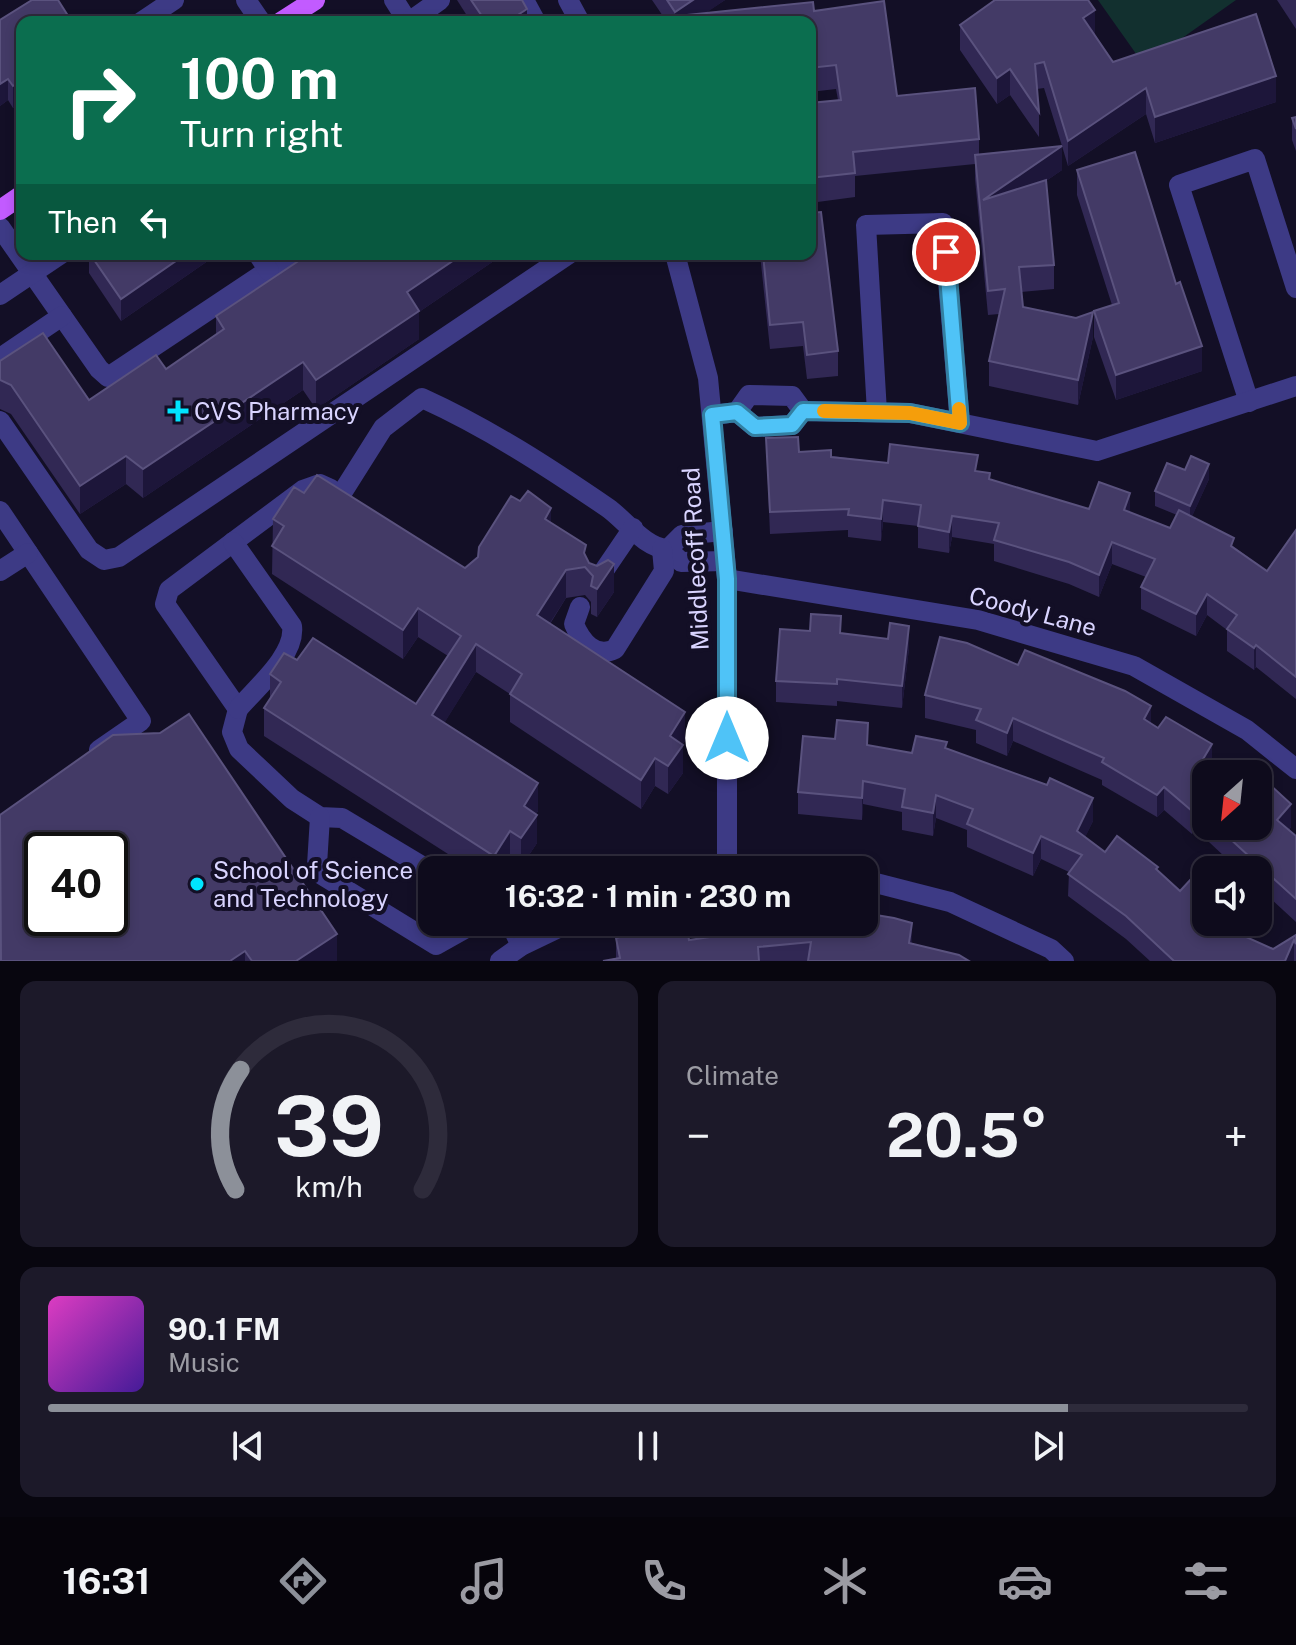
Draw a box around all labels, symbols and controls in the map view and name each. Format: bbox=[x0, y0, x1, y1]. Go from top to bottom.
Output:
text: 100 m bbox=[180, 46, 339, 112]
icon: right bbox=[48, 48, 152, 152]
text: Turn right bbox=[180, 113, 343, 155]
icon: left bbox=[133, 200, 177, 244]
text: Then bbox=[48, 204, 117, 240]
pin bbox=[912, 218, 980, 286]
icon: arrive bbox=[924, 230, 968, 274]
place label: CVS Pharmacy bbox=[194, 397, 360, 425]
marker: CVS Pharmacy bbox=[169, 402, 187, 420]
street label: Middlecoff Road bbox=[676, 467, 714, 651]
street label: Coody Lane bbox=[966, 581, 1100, 641]
position arrow bbox=[685, 696, 769, 780]
north arrow bbox=[1192, 760, 1272, 840]
map controls bbox=[1192, 760, 1272, 936]
speed limit sign: 40 bbox=[24, 832, 128, 936]
place label: School of Science and Technology bbox=[213, 856, 413, 912]
button: sound bbox=[1192, 856, 1272, 936]
marker: School of Science and Technology bbox=[188, 875, 206, 893]
text: 16:32 · 1 min · 230 m bbox=[505, 878, 791, 914]
text: Climate bbox=[686, 1060, 779, 1091]
text: 39 bbox=[274, 1077, 384, 1175]
text: 20.5° bbox=[886, 1100, 1048, 1171]
text: − bbox=[686, 1110, 710, 1162]
text: + bbox=[1224, 1110, 1248, 1162]
text: km/h bbox=[295, 1170, 363, 1203]
text: 90.1 FM bbox=[168, 1311, 281, 1347]
text: Music bbox=[168, 1347, 240, 1378]
icon: previous bbox=[226, 1424, 270, 1468]
icon: pause bbox=[626, 1424, 670, 1468]
icon: next bbox=[1026, 1424, 1070, 1468]
icon: directions bbox=[275, 1553, 331, 1609]
icon: music bbox=[456, 1553, 512, 1609]
icon: phone bbox=[636, 1553, 692, 1609]
icon: climate bbox=[817, 1553, 873, 1609]
icon: car bbox=[997, 1553, 1053, 1609]
icon: filters bbox=[1178, 1553, 1234, 1609]
text: 16:31 bbox=[62, 1560, 151, 1602]

